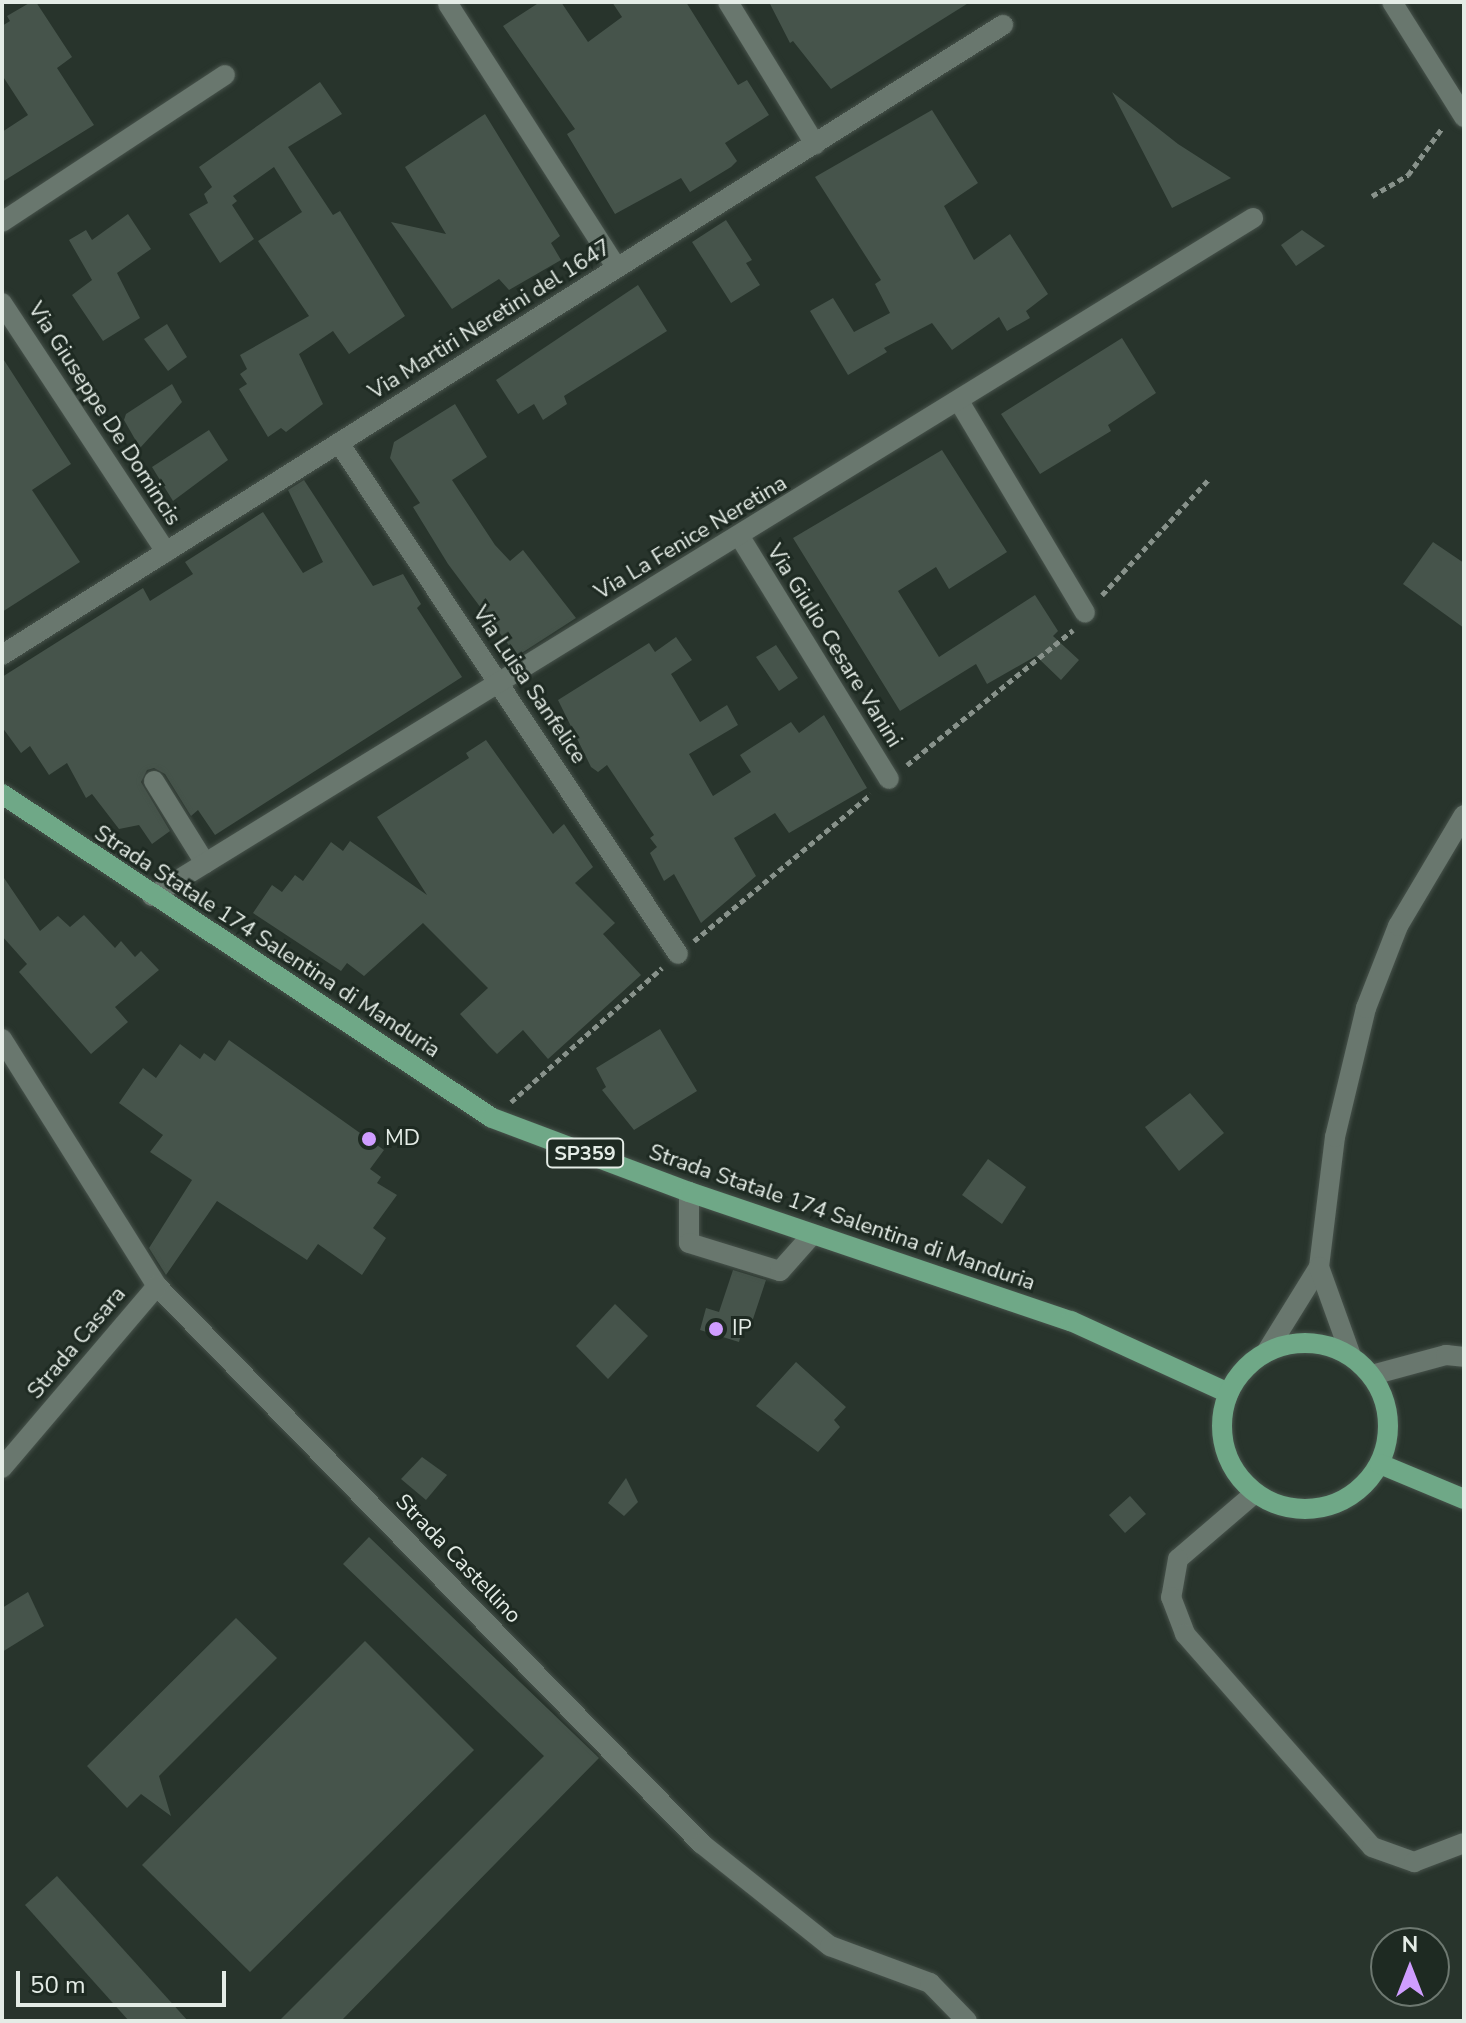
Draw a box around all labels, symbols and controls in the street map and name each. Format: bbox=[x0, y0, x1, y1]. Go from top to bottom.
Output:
street label: Via Martiri Neretini del 1647 bbox=[364, 234, 616, 406]
street label: Via Giuseppe De Domincis bbox=[22, 297, 186, 531]
street label: Via La Fenice Neretina bbox=[590, 470, 792, 606]
street label: Via Giulio Cesare Vanini bbox=[761, 540, 907, 752]
street label: Via Luisa Sanfelice bbox=[467, 601, 591, 769]
street label: Strada Statale 174 Salentina di Manduria bbox=[89, 820, 445, 1064]
place label: MD bbox=[385, 1126, 420, 1152]
marker: MD bbox=[360, 1130, 378, 1148]
road number: SP359 bbox=[545, 1137, 625, 1169]
street label: Strada Statale 174 Salentina di Manduria bbox=[645, 1139, 1039, 1297]
street label: Strada Casara bbox=[22, 1281, 132, 1405]
place label: IP bbox=[732, 1316, 752, 1342]
marker: IP bbox=[707, 1320, 725, 1338]
street label: Strada Castellino bbox=[390, 1489, 526, 1629]
north arrow bbox=[1370, 1927, 1450, 2007]
text: N bbox=[1402, 1930, 1418, 1960]
scale bar bbox=[20, 1955, 230, 2005]
text: 50 m bbox=[30, 1969, 86, 2001]

